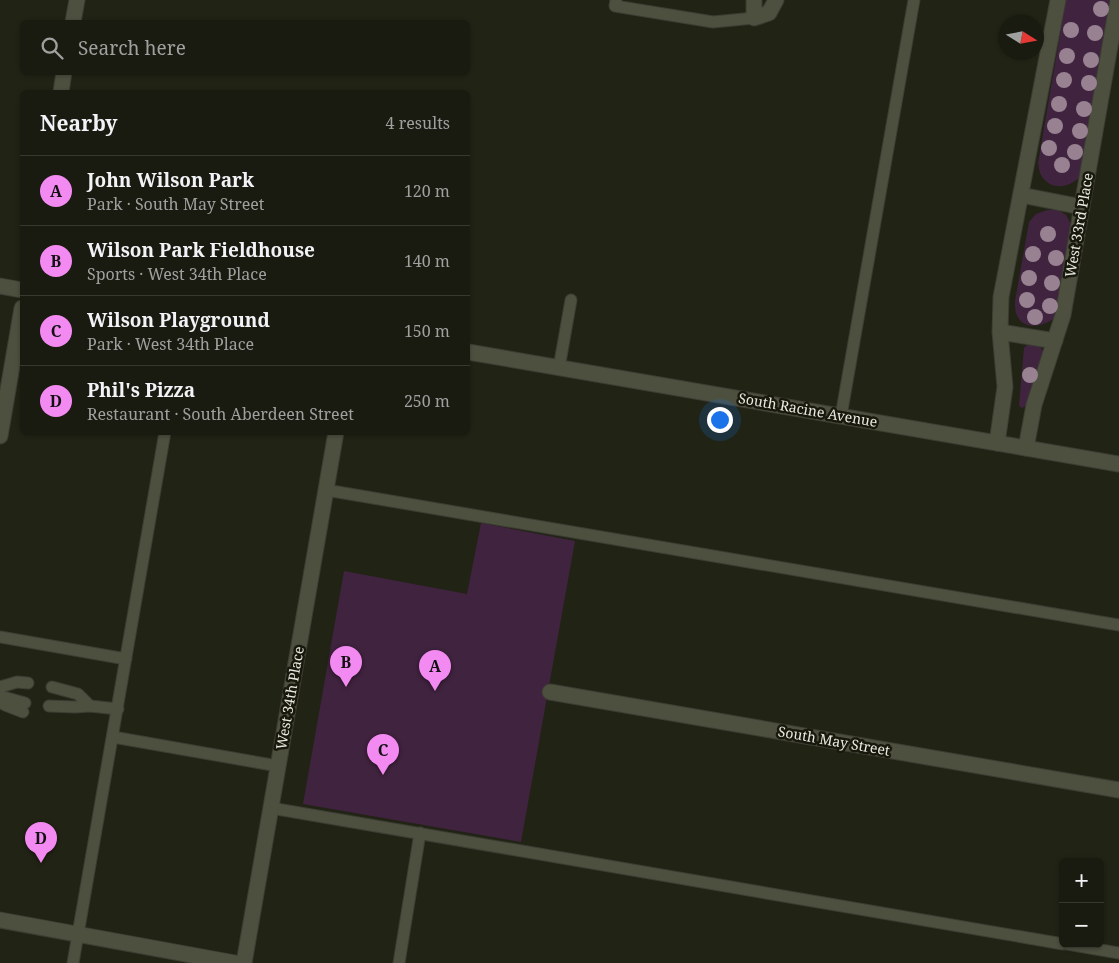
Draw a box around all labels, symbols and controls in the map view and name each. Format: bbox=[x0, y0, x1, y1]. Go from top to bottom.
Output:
north arrow bbox=[999, 15, 1044, 60]
search box bbox=[20, 20, 470, 75]
icon: search bbox=[38, 34, 66, 62]
text: Search here bbox=[78, 35, 186, 61]
text: Nearby bbox=[40, 109, 118, 137]
text: 4 results bbox=[386, 112, 450, 134]
text: John Wilson Park bbox=[87, 167, 254, 193]
street label: West 33rd Place bbox=[1060, 171, 1097, 279]
text: A bbox=[50, 180, 62, 202]
text: 120 m bbox=[404, 180, 450, 202]
text: Park · South May Street bbox=[87, 193, 264, 215]
text: Wilson Park Fieldhouse bbox=[87, 237, 315, 263]
text: B bbox=[51, 250, 61, 272]
text: 140 m bbox=[404, 250, 450, 272]
text: Sports · West 34th Place bbox=[87, 263, 267, 285]
text: Wilson Playground bbox=[87, 307, 270, 333]
text: C bbox=[51, 320, 61, 342]
text: 150 m bbox=[404, 320, 450, 342]
text: Park · West 34th Place bbox=[87, 333, 254, 355]
text: Phil's Pizza bbox=[87, 377, 195, 403]
street label: South Racine Avenue bbox=[737, 388, 879, 431]
text: D bbox=[50, 390, 62, 412]
text: 250 m bbox=[404, 390, 450, 412]
text: Restaurant · South Aberdeen Street bbox=[87, 403, 354, 425]
your location bbox=[707, 407, 733, 433]
street label: West 34th Place bbox=[271, 645, 308, 751]
pin: B bbox=[330, 646, 362, 687]
pin: A bbox=[419, 650, 451, 691]
street label: South May Street bbox=[777, 721, 892, 760]
pin: C bbox=[367, 734, 399, 775]
pin: D bbox=[25, 822, 57, 863]
map controls bbox=[1059, 858, 1104, 948]
button: + bbox=[1059, 858, 1104, 903]
button: − bbox=[1059, 903, 1104, 948]

